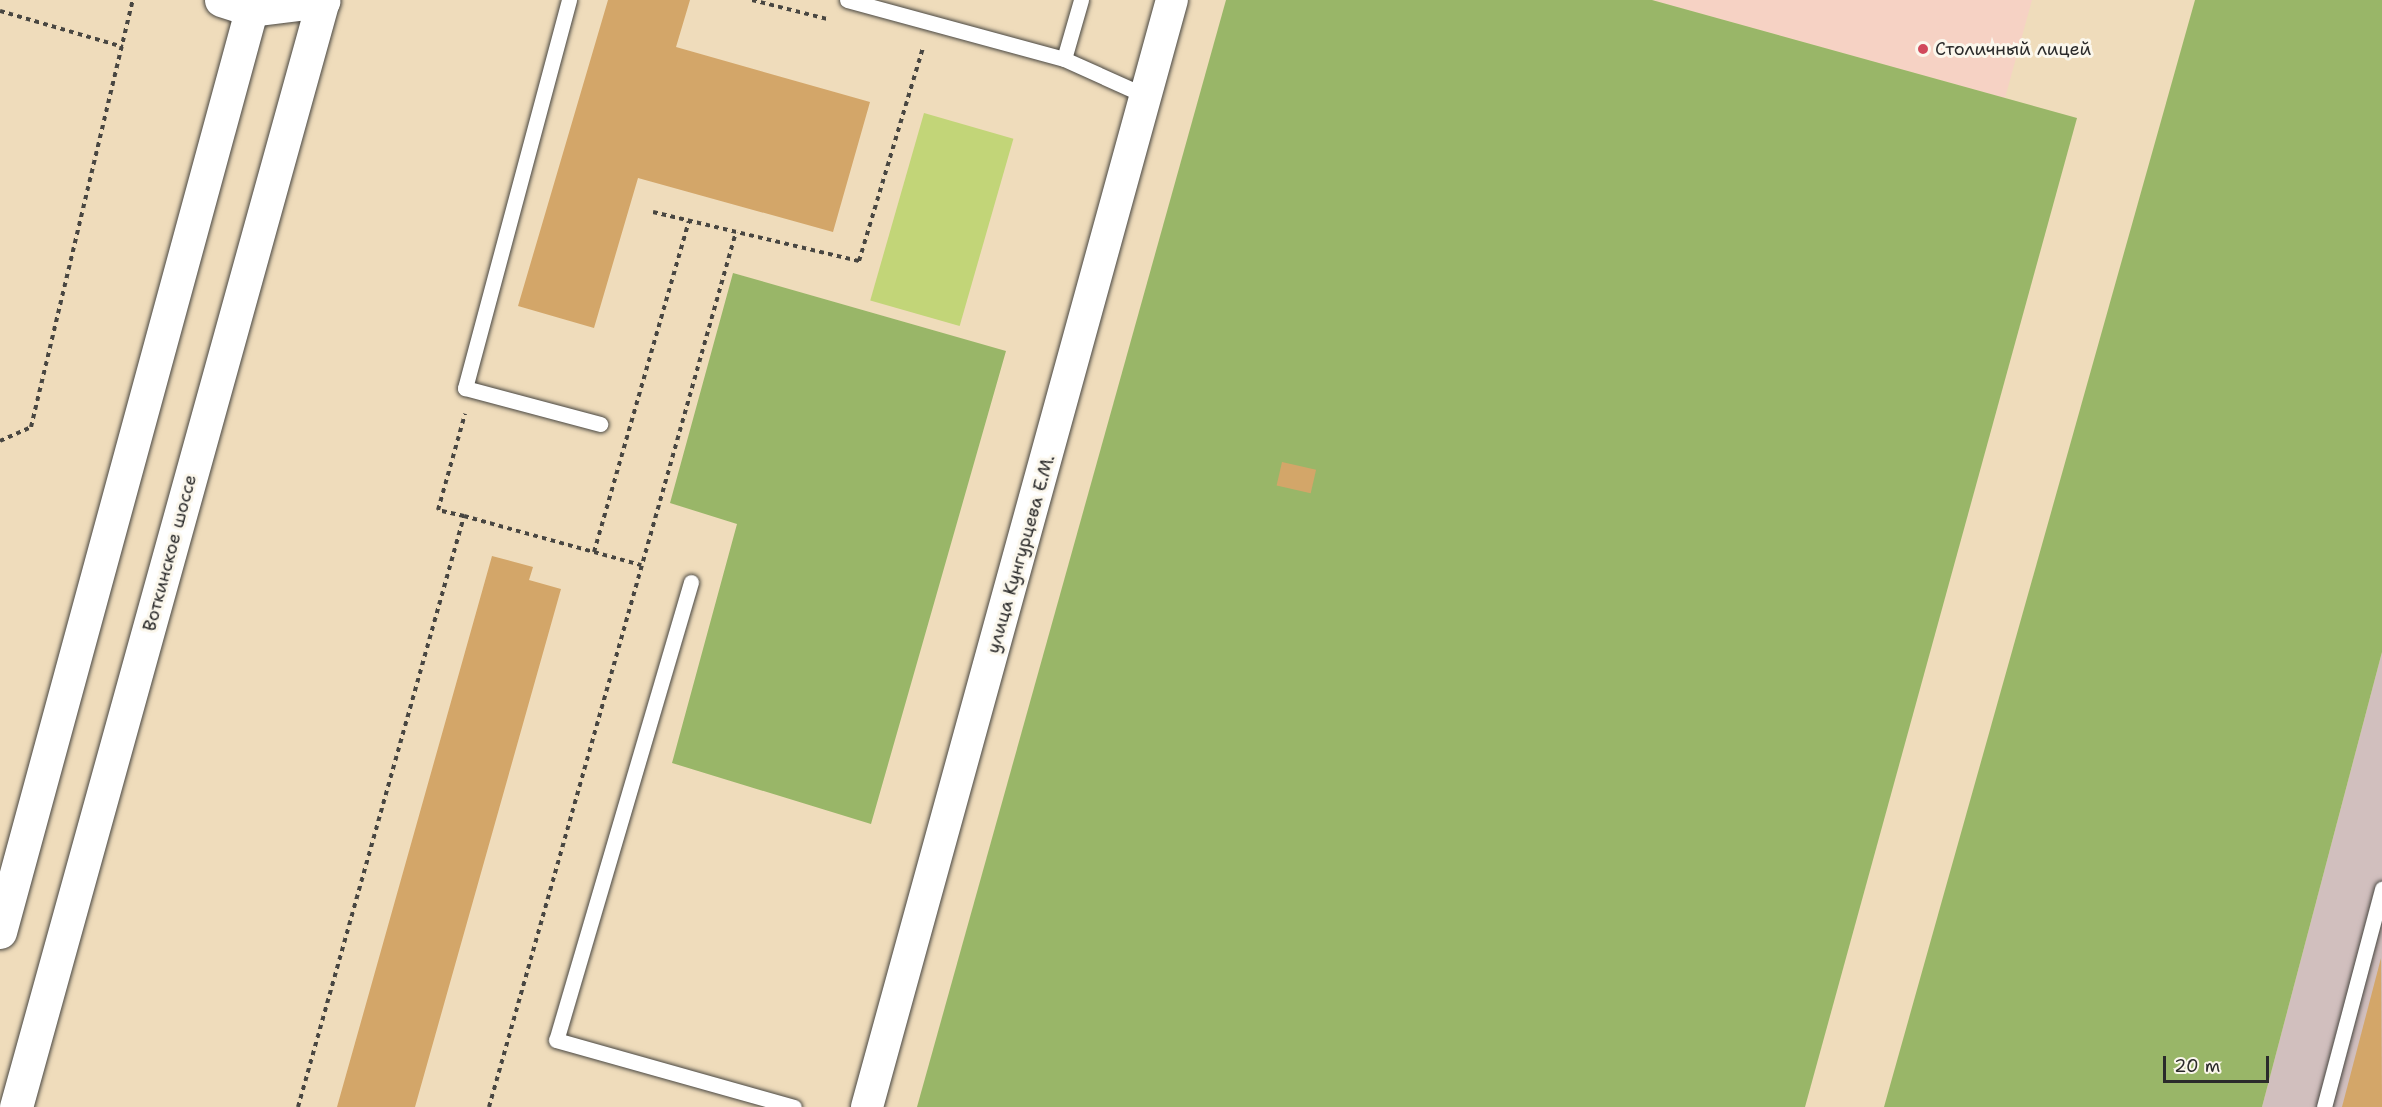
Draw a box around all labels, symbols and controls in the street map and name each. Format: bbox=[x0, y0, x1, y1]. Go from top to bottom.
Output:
place label: Столичный лицей bbox=[1935, 38, 2091, 60]
marker: Столичный лицей bbox=[1916, 42, 1930, 56]
street label: улица Кунгурцева Е.М. bbox=[982, 452, 1060, 656]
street label: Воткинское шоссе bbox=[139, 472, 201, 634]
scale bar bbox=[2166, 1044, 2272, 1082]
text: 20 m bbox=[2174, 1054, 2220, 1078]

